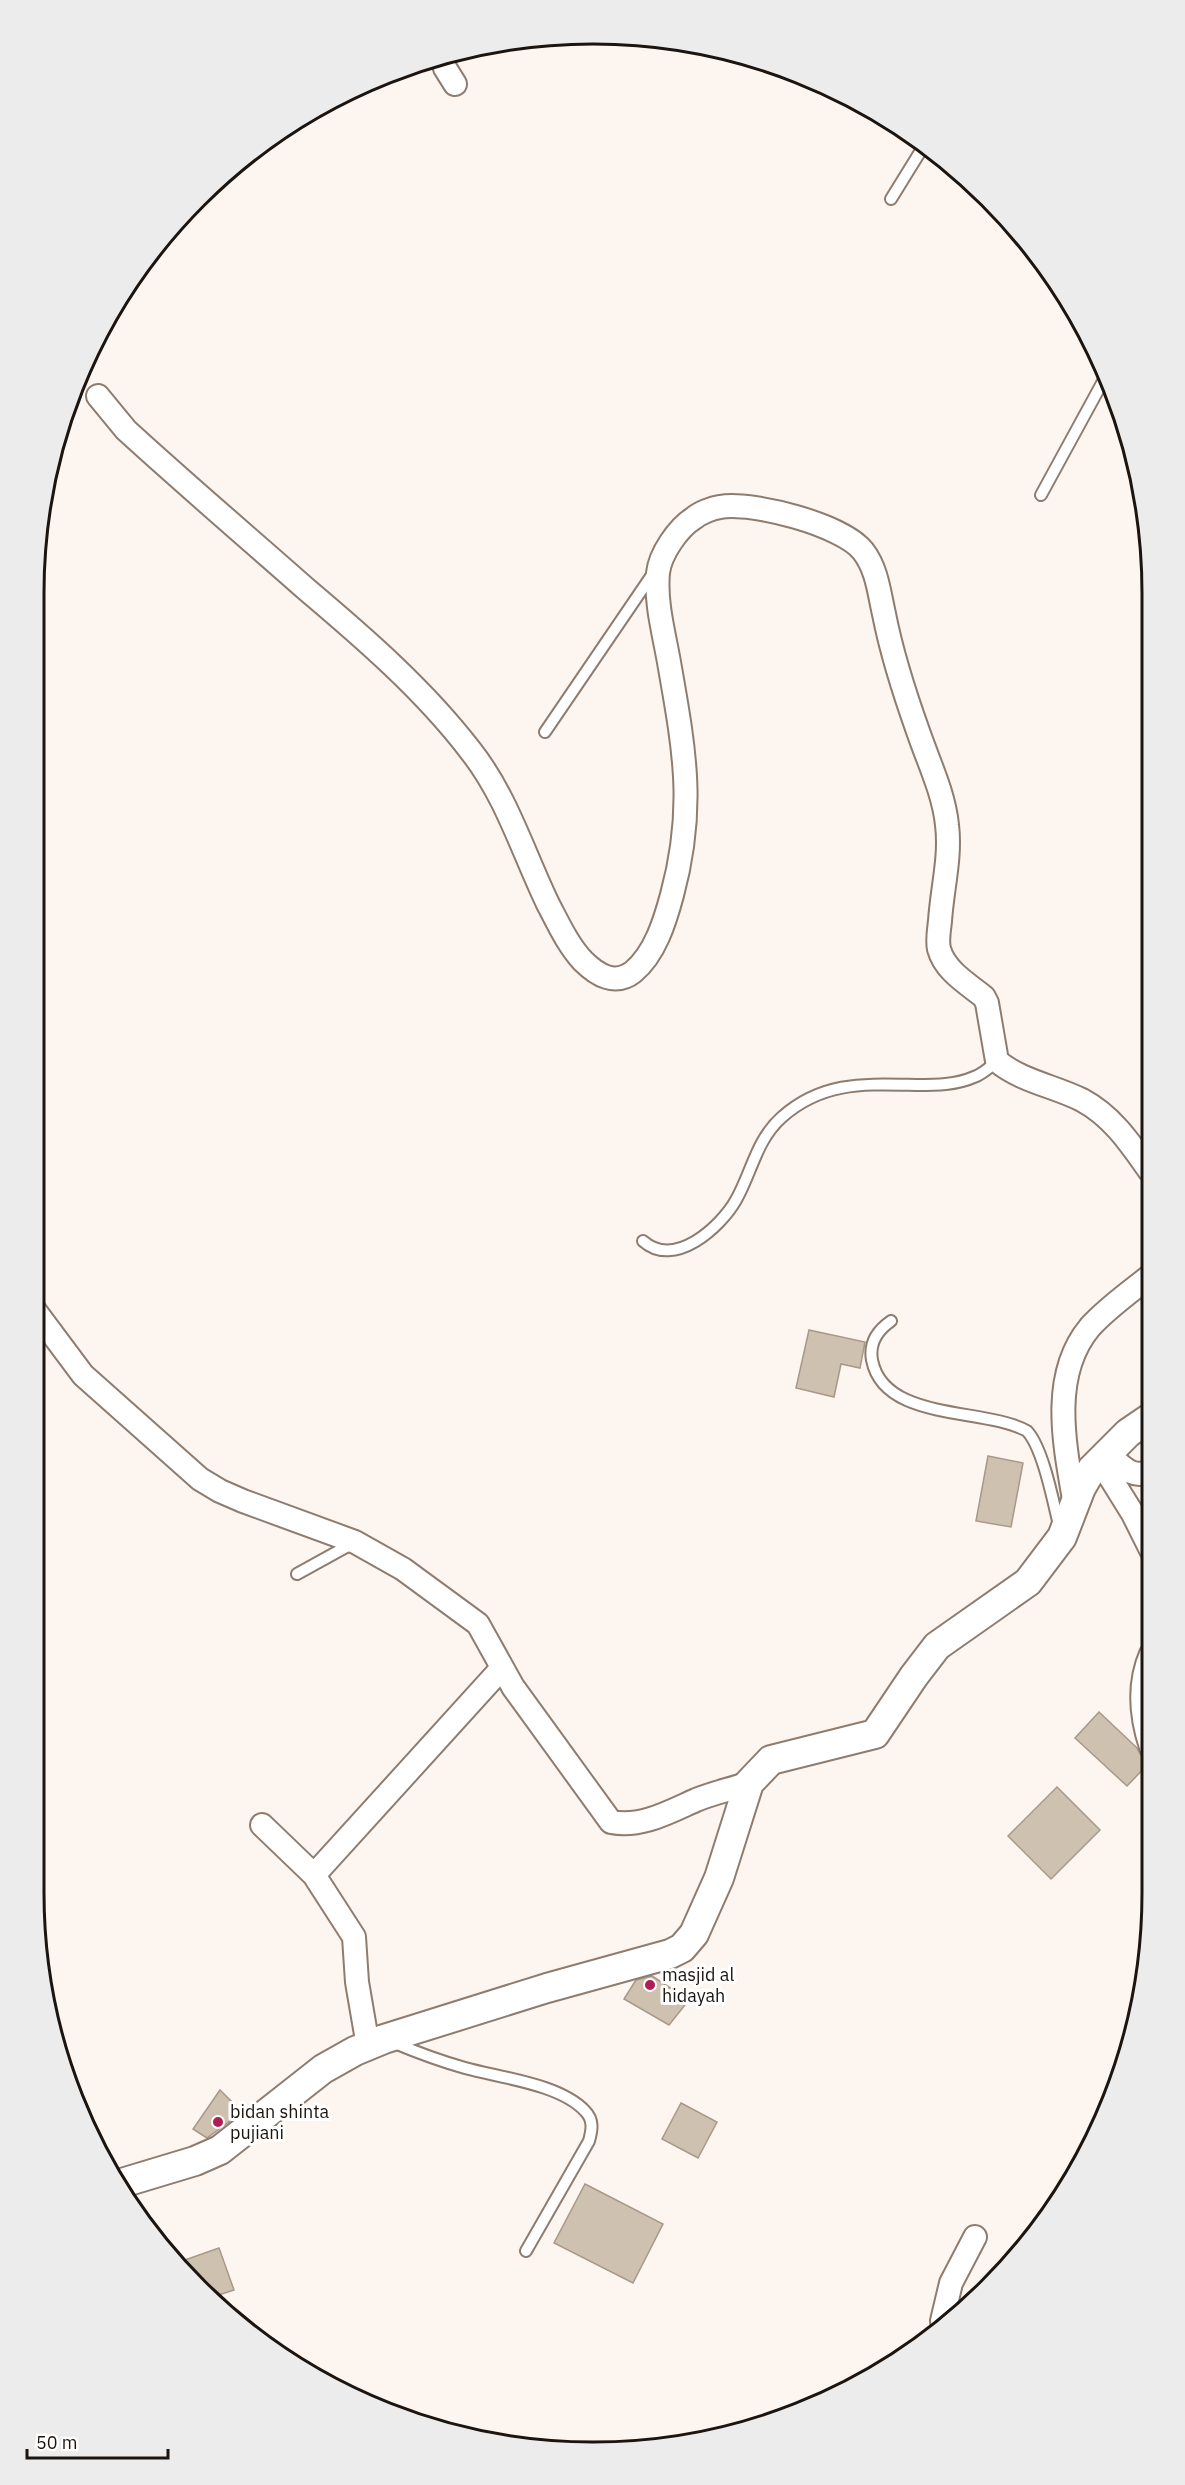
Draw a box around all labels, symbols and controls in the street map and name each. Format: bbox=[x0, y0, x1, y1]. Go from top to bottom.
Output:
place label: masjid al hidayah bbox=[662, 1963, 734, 2007]
marker: masjid al hidayah bbox=[643, 1978, 657, 1992]
place label: bidan shinta pujiani bbox=[230, 2100, 329, 2144]
marker: bidan shinta pujiani bbox=[211, 2115, 225, 2129]
scale bar bbox=[27, 2422, 168, 2460]
text: 50 m bbox=[36, 2431, 78, 2454]

